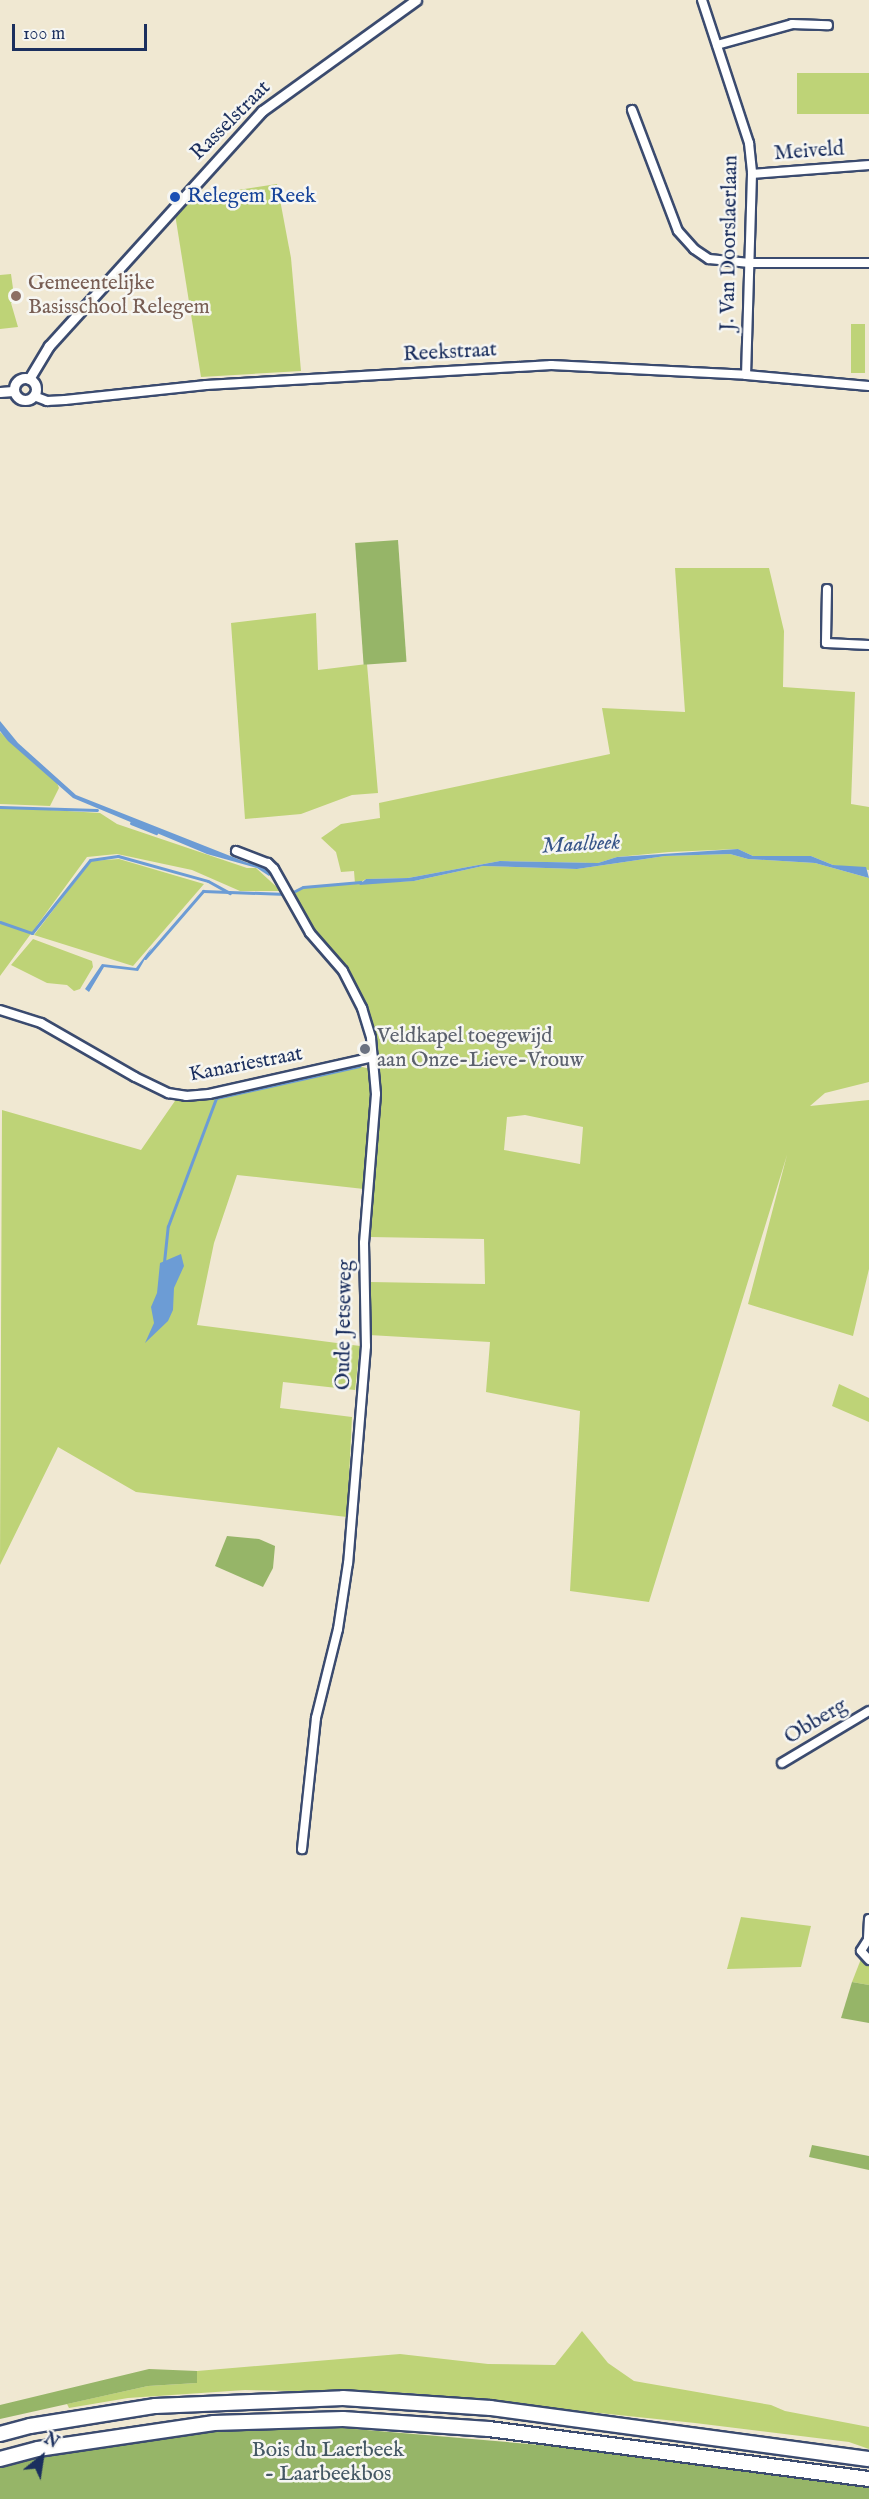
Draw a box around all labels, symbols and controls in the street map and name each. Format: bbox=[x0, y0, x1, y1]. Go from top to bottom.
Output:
scale bar bbox=[15, 12, 150, 50]
text: 100 m bbox=[23, 23, 65, 46]
street label: Rasselstraat bbox=[186, 76, 276, 166]
street label: Meiveld bbox=[773, 137, 845, 167]
street label: J. Van Doorslaerlaan bbox=[716, 155, 744, 331]
place label: Relegem Reek bbox=[187, 184, 316, 210]
marker: Relegem Reek bbox=[168, 190, 182, 204]
place label: Gemeentelijke Basisschool Relegem bbox=[28, 271, 210, 321]
marker: Gemeentelijke Basisschool Relegem bbox=[9, 289, 23, 303]
street label: Reekstraat bbox=[402, 338, 498, 368]
water label: Maalbeek bbox=[541, 830, 621, 860]
place label: Veldkapel toegewijd aan Onze-Lieve-Vrouw bbox=[377, 1024, 584, 1074]
street label: Kanariestraat bbox=[187, 1042, 305, 1088]
marker: Veldkapel toegewijd aan Onze-Lieve-Vrouw bbox=[358, 1042, 372, 1056]
street label: Oude Jetseweg bbox=[331, 1260, 359, 1390]
street label: Obberg bbox=[780, 1694, 852, 1750]
north arrow bbox=[12, 2427, 72, 2487]
text: N bbox=[40, 2429, 62, 2454]
park label: Bois du Laerbeek - Laarbeekbos bbox=[252, 2438, 404, 2488]

